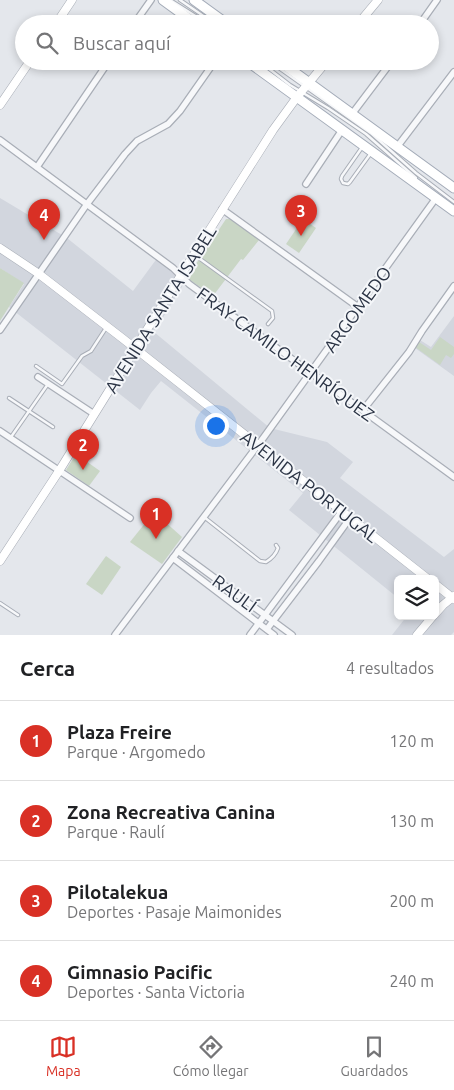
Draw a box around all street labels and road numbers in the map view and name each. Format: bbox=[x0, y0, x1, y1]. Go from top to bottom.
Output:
street label: AVENIDA SANTA ISABEL bbox=[100, 222, 220, 396]
street label: ARGOMEDO bbox=[319, 262, 395, 356]
street label: FRAY CAMILO HENRÍQUEZ bbox=[193, 282, 379, 426]
street label: AVENIDA PORTUGAL bbox=[237, 426, 383, 546]
street label: RAULÍ bbox=[209, 570, 262, 616]

